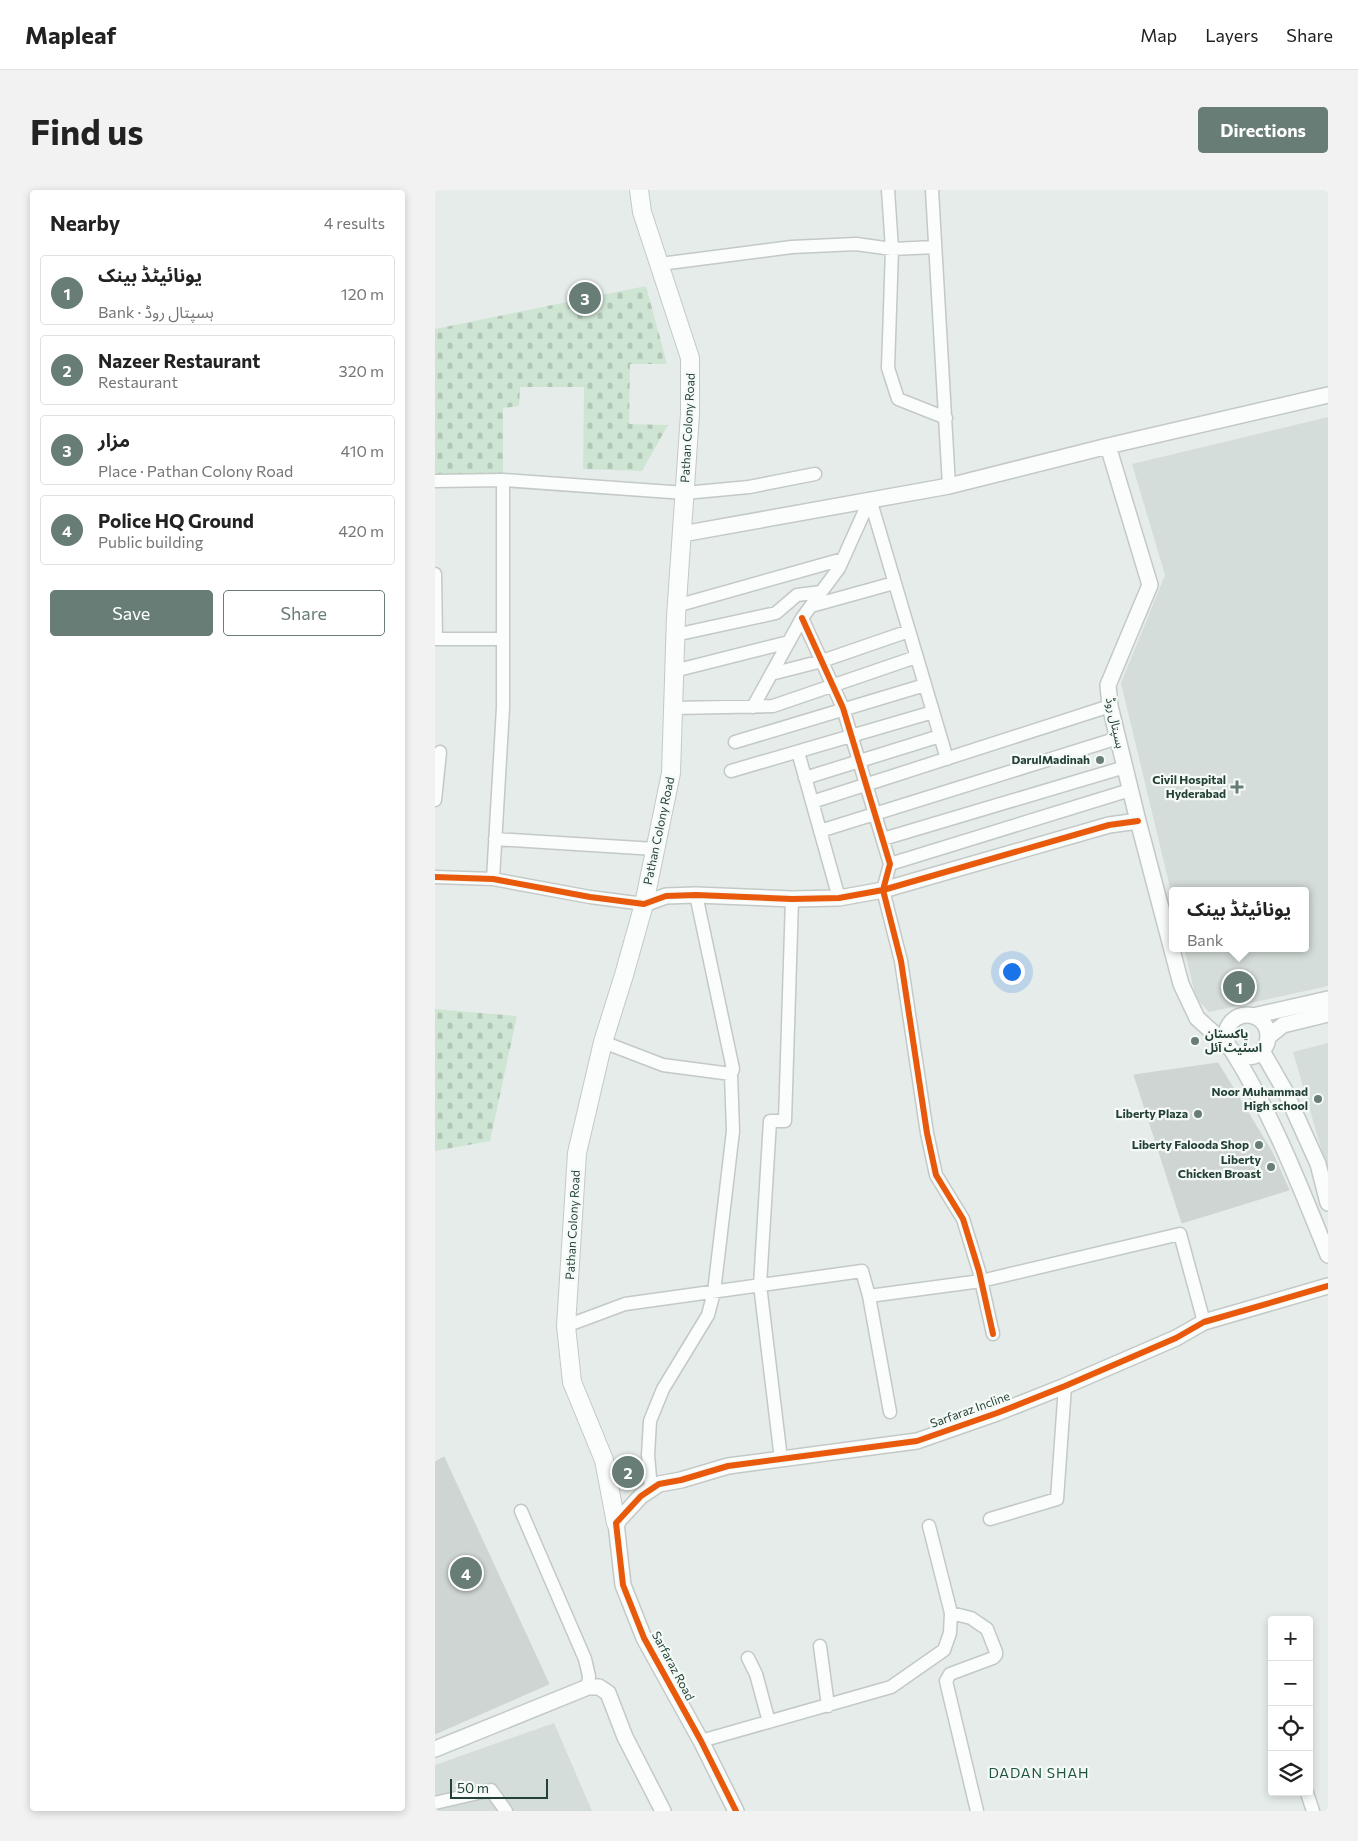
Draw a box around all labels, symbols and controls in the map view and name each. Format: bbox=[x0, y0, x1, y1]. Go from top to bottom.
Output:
text: Mapleaf bbox=[25, 20, 116, 49]
text: Map bbox=[1140, 24, 1177, 46]
text: Layers bbox=[1205, 24, 1258, 46]
text: Share bbox=[1286, 24, 1333, 46]
button: Directions bbox=[1198, 107, 1328, 153]
text: Find us bbox=[30, 109, 144, 152]
text: Nearby bbox=[50, 210, 120, 235]
text: 4 results bbox=[324, 213, 385, 232]
text: یونائیٹڈ بینک bbox=[98, 263, 202, 286]
pin: 3 bbox=[569, 279, 601, 317]
text: 1 bbox=[63, 284, 71, 303]
text: 120 m bbox=[341, 284, 384, 303]
text: Bank · ہسپتال روڈ bbox=[98, 302, 214, 321]
text: Nazeer Restaurant bbox=[98, 349, 260, 372]
text: 2 bbox=[62, 361, 72, 380]
text: 320 m bbox=[339, 361, 384, 380]
text: Restaurant bbox=[98, 372, 178, 391]
street label: Pathan Colony Road bbox=[677, 373, 697, 483]
text: مزار bbox=[98, 428, 130, 451]
text: 3 bbox=[62, 441, 72, 460]
text: 410 m bbox=[341, 441, 384, 460]
text: Place · Pathan Colony Road bbox=[98, 461, 293, 480]
text: Police HQ Ground bbox=[98, 509, 254, 532]
text: 4 bbox=[62, 521, 72, 540]
text: 420 m bbox=[338, 521, 384, 540]
text: Public building bbox=[98, 532, 203, 551]
button: Save bbox=[50, 590, 213, 636]
button: Share bbox=[223, 590, 385, 636]
street label: ہسپتال روڈ bbox=[1102, 696, 1128, 750]
place label: DarulMadinah bbox=[1011, 752, 1090, 766]
marker: DarulMadinah bbox=[1094, 754, 1106, 766]
place label: Civil Hospital Hyderabad bbox=[1152, 772, 1226, 800]
street label: Pathan Colony Road bbox=[640, 776, 676, 886]
marker: Civil Hospital Hyderabad bbox=[1230, 780, 1244, 794]
popup bbox=[1169, 887, 1309, 952]
text: یونائیٹڈ بینک bbox=[1187, 897, 1291, 920]
text: Bank bbox=[1187, 930, 1224, 949]
your location bbox=[999, 959, 1025, 985]
pin: 1 bbox=[1223, 968, 1255, 1006]
place label: پاکستان اسٹیٹ آئل bbox=[1205, 1026, 1262, 1055]
marker: پاکستان اسٹیٹ آئل bbox=[1189, 1035, 1201, 1047]
place label: Noor Muhammad High school bbox=[1212, 1084, 1308, 1112]
marker: Noor Muhammad High school bbox=[1312, 1093, 1324, 1105]
place label: Liberty Plaza bbox=[1115, 1106, 1188, 1120]
marker: Liberty Plaza bbox=[1192, 1108, 1204, 1120]
place label: Liberty Falooda Shop bbox=[1132, 1137, 1249, 1151]
marker: Liberty Falooda Shop bbox=[1253, 1139, 1265, 1151]
place label: Liberty Chicken Broast bbox=[1178, 1152, 1261, 1180]
marker: Liberty Chicken Broast bbox=[1265, 1161, 1277, 1173]
street label: Pathan Colony Road bbox=[562, 1170, 582, 1280]
street label: Sarfaraz Incline bbox=[928, 1388, 1011, 1430]
pin: 2 bbox=[612, 1453, 644, 1491]
pin: 4 bbox=[450, 1554, 482, 1592]
map controls bbox=[1268, 1616, 1313, 1796]
button: + bbox=[1268, 1616, 1313, 1661]
street label: Sarfaraz Road bbox=[650, 1629, 698, 1703]
button: − bbox=[1268, 1661, 1313, 1706]
button: locate bbox=[1268, 1706, 1313, 1751]
button: layers bbox=[1268, 1751, 1313, 1796]
district label: DADAN SHAH bbox=[988, 1764, 1090, 1781]
scale bar bbox=[450, 1776, 547, 1799]
text: 50 m bbox=[457, 1779, 489, 1796]

